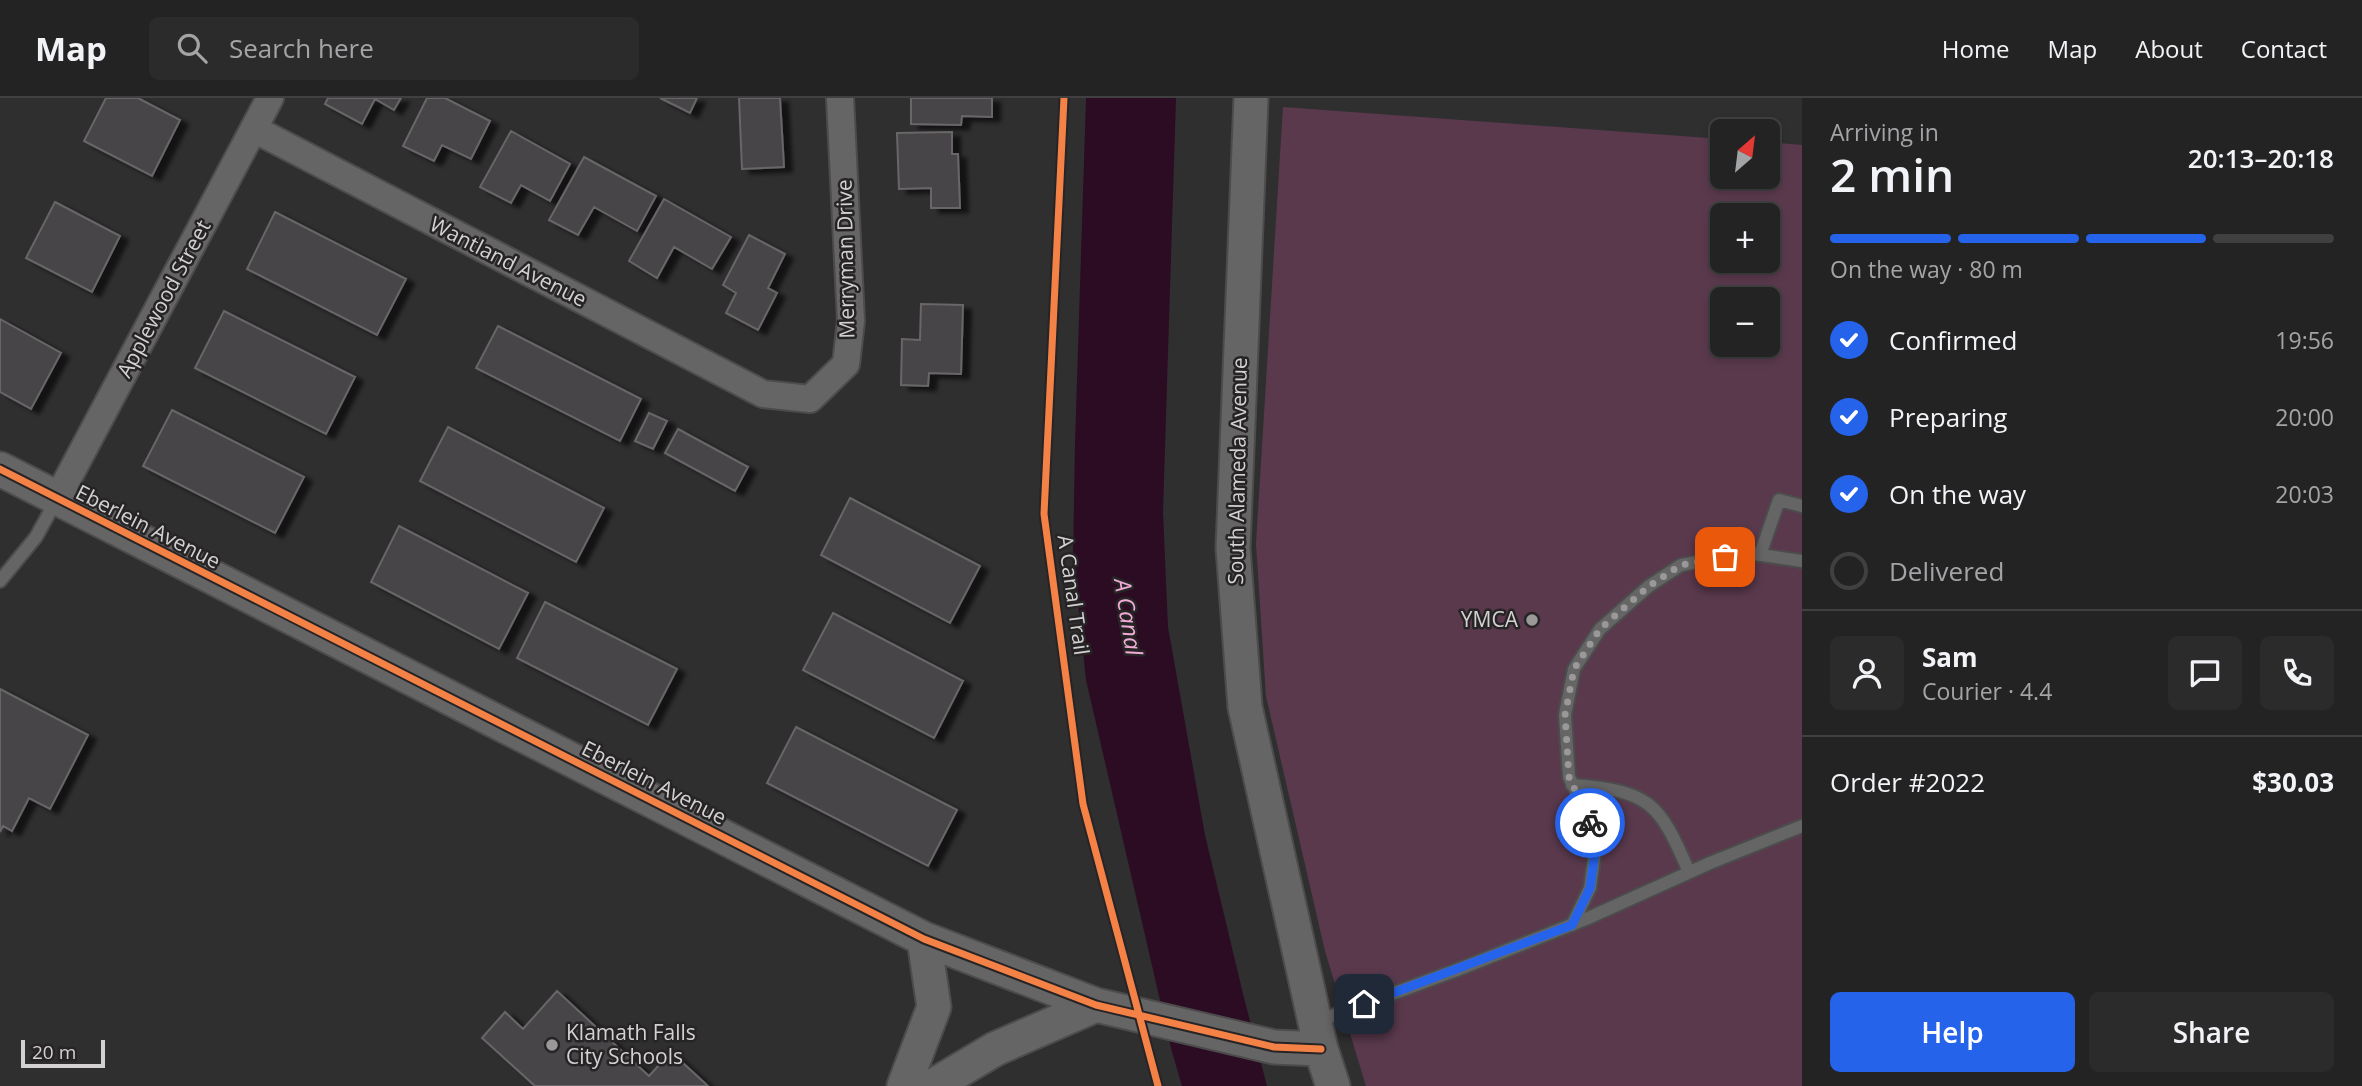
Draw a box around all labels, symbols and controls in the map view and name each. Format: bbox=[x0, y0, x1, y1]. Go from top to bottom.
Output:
search box bbox=[149, 17, 639, 80]
text: Map bbox=[35, 26, 107, 71]
icon: search bbox=[173, 29, 211, 67]
text: Search here bbox=[229, 30, 374, 66]
text: Home bbox=[1942, 32, 2010, 65]
text: Map bbox=[2048, 32, 2097, 65]
text: About bbox=[2135, 32, 2203, 65]
text: Contact bbox=[2241, 32, 2327, 65]
text: Arriving in bbox=[1830, 116, 1939, 148]
north arrow bbox=[1710, 119, 1780, 189]
map controls bbox=[1710, 119, 1780, 357]
text: 20:13–20:18 bbox=[2188, 140, 2334, 176]
text: 2 min bbox=[1830, 143, 1954, 205]
street label: Merryman Drive bbox=[830, 179, 860, 339]
button: + bbox=[1710, 203, 1780, 273]
street label: Wantland Avenue bbox=[425, 209, 592, 313]
street label: Applewood Street bbox=[110, 215, 216, 382]
text: On the way · 80 m bbox=[1830, 253, 2023, 285]
button: − bbox=[1710, 287, 1780, 357]
icon: check bbox=[1830, 321, 1868, 359]
text: Confirmed bbox=[1889, 322, 2017, 358]
text: 19:56 bbox=[2275, 324, 2334, 356]
street label: South Alameda Avenue bbox=[1221, 357, 1253, 585]
icon: check bbox=[1830, 398, 1868, 436]
text: Preparing bbox=[1889, 399, 2007, 435]
text: 20:00 bbox=[2275, 401, 2334, 433]
icon: check bbox=[1830, 475, 1868, 513]
text: On the way bbox=[1889, 476, 2026, 512]
street label: Eberlein Avenue bbox=[71, 478, 226, 575]
text: 20:03 bbox=[2275, 478, 2334, 510]
pin bbox=[1695, 527, 1755, 587]
street label: A Canal Trail bbox=[1052, 533, 1096, 657]
icon: bag bbox=[1706, 538, 1744, 576]
text: Delivered bbox=[1889, 553, 2004, 589]
water label: A Canal bbox=[1107, 574, 1151, 659]
place label: YMCA bbox=[1461, 605, 1519, 633]
marker: YMCA bbox=[1524, 612, 1540, 628]
button: person bbox=[1830, 636, 1904, 710]
button: chat bbox=[2168, 636, 2242, 710]
button: phone bbox=[2260, 636, 2334, 710]
text: Sam bbox=[1922, 639, 1978, 675]
text: Courier · 4.4 bbox=[1922, 675, 2052, 707]
street label: Eberlein Avenue bbox=[577, 734, 732, 831]
text: Order #2022 bbox=[1830, 764, 1985, 800]
text: $30.03 bbox=[2252, 764, 2334, 800]
courier bbox=[1555, 788, 1625, 858]
icon: bike bbox=[1571, 804, 1609, 842]
pin bbox=[1334, 974, 1394, 1034]
icon: home bbox=[1345, 985, 1383, 1023]
button: Help bbox=[1830, 992, 2075, 1072]
button: Share bbox=[2089, 992, 2334, 1072]
place label: Klamath Falls City Schools bbox=[566, 1018, 696, 1070]
scale bar bbox=[21, 1037, 105, 1069]
marker: Klamath Falls City Schools bbox=[544, 1037, 560, 1053]
text: 20 m bbox=[32, 1039, 76, 1065]

